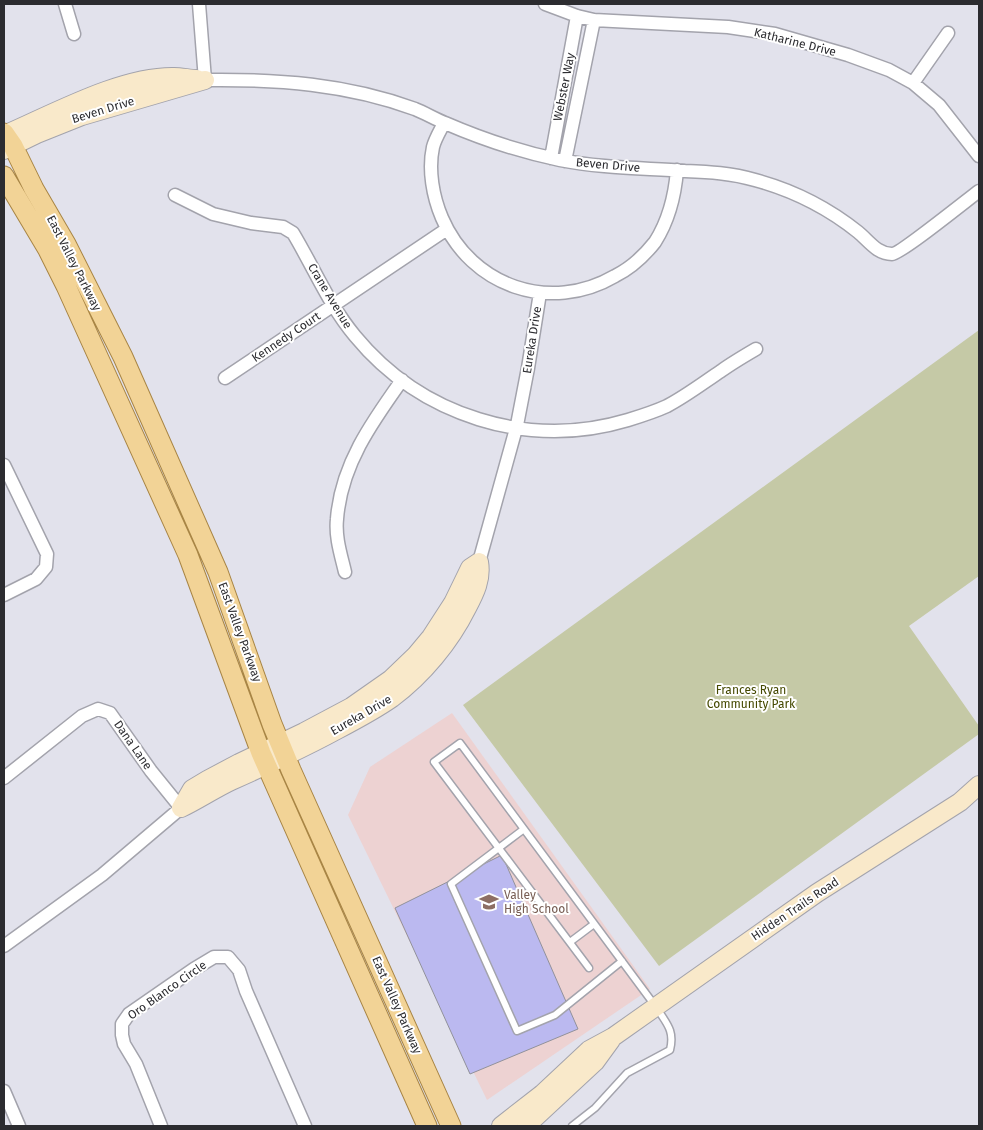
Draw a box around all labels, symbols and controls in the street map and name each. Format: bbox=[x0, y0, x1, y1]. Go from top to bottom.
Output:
street label: Katharine Drive bbox=[752, 25, 838, 59]
street label: Webster Way bbox=[551, 52, 578, 122]
street label: Beven Drive bbox=[70, 94, 136, 126]
street label: Beven Drive bbox=[575, 155, 641, 175]
street label: East Valley Parkway bbox=[44, 213, 104, 313]
street label: Crane Avenue bbox=[305, 261, 355, 331]
street label: Eureka Drive bbox=[520, 305, 544, 375]
street label: Kennedy Court bbox=[249, 309, 324, 365]
street label: East Valley Parkway bbox=[215, 580, 265, 684]
park label: Frances Ryan Community Park bbox=[707, 683, 796, 711]
street label: Eureka Drive bbox=[328, 692, 394, 738]
street label: Dana Lane bbox=[111, 718, 155, 772]
street label: Hidden Trails Road bbox=[749, 875, 841, 943]
place label: Valley High School bbox=[504, 888, 569, 916]
school or university icon: Valley High School bbox=[478, 891, 500, 913]
street label: East Valley Parkway bbox=[369, 954, 425, 1056]
street label: Oro Blanco Circle bbox=[125, 958, 209, 1022]

